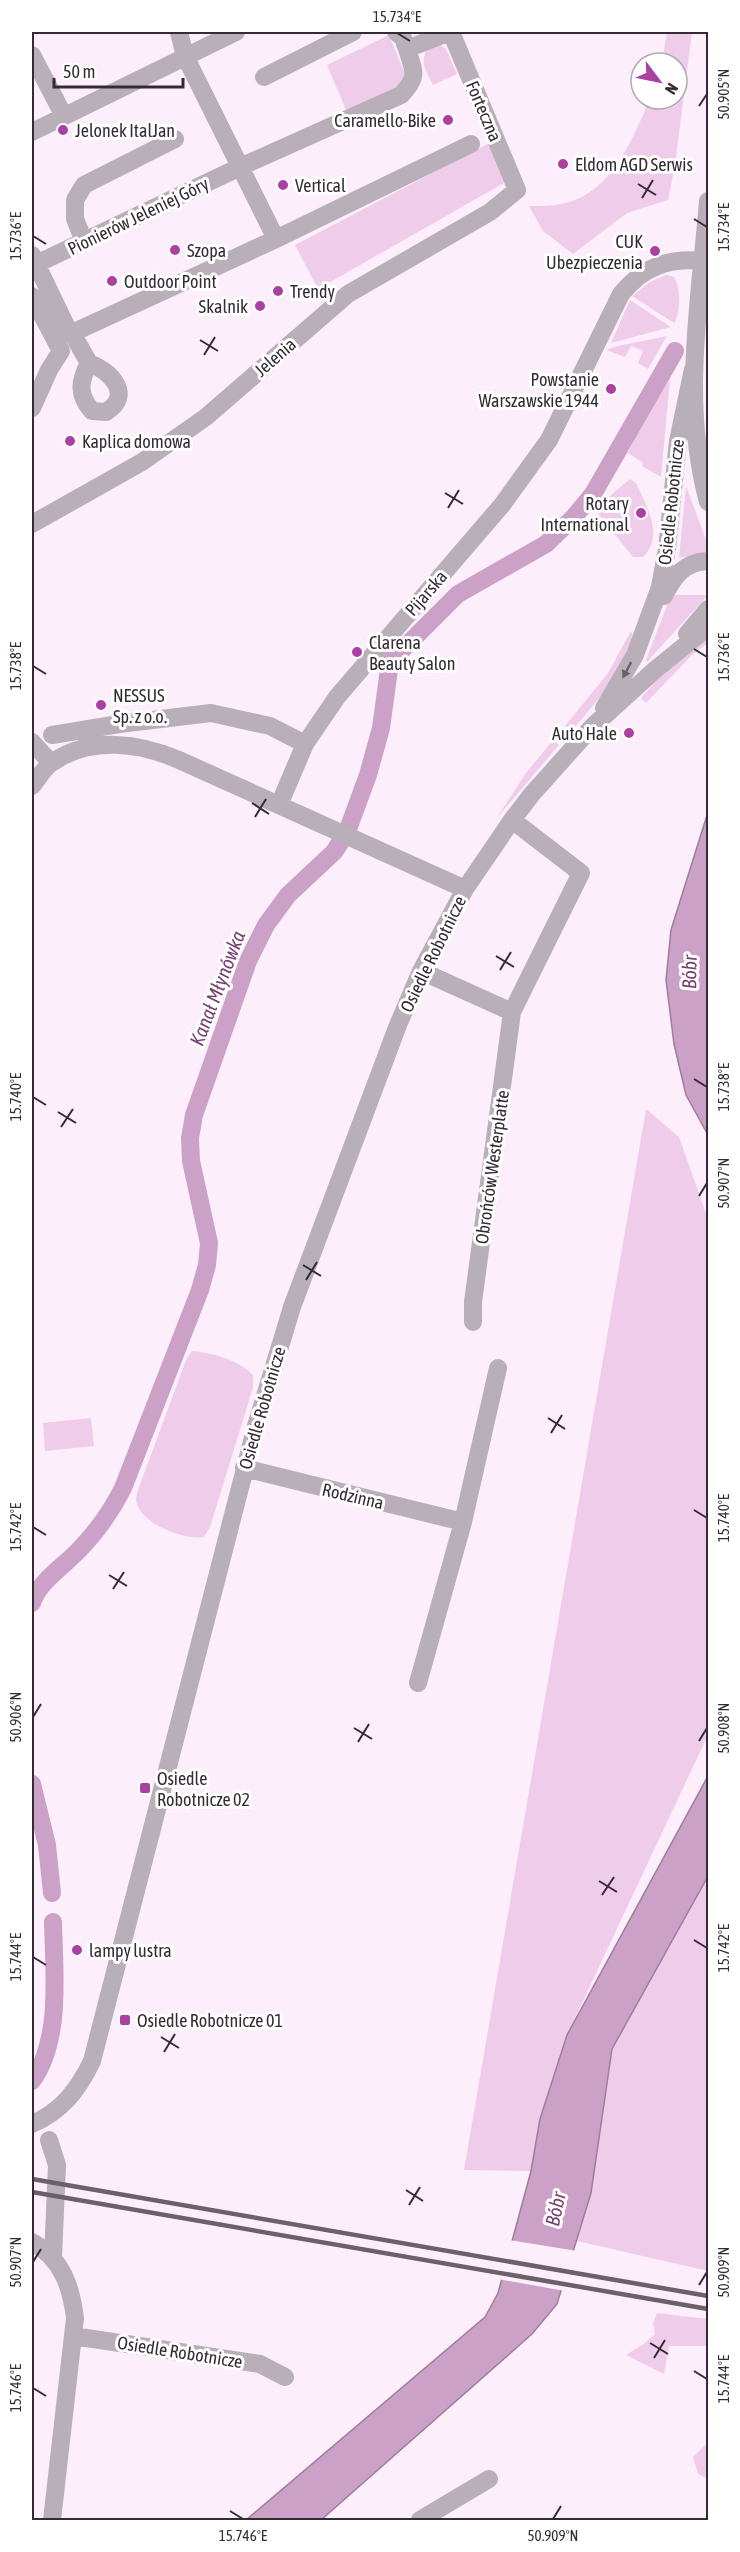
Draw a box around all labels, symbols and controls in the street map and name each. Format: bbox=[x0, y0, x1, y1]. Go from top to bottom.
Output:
text: 15.734°E bbox=[373, 8, 422, 25]
scale bar bbox=[54, 51, 183, 89]
north arrow bbox=[629, 51, 689, 111]
text: 50 m bbox=[63, 61, 95, 82]
text: 50.905°N bbox=[715, 69, 732, 119]
street label: Forteczna bbox=[462, 78, 506, 144]
text: N bbox=[662, 80, 682, 98]
place label: Caramello-Bike bbox=[334, 110, 436, 131]
marker: Caramello-Bike bbox=[441, 113, 455, 127]
place label: Jelonek ItalJan bbox=[75, 120, 175, 141]
marker: Jelonek ItalJan bbox=[56, 123, 70, 137]
place label: Eldom AGD Serwis bbox=[575, 154, 693, 175]
marker: Eldom AGD Serwis bbox=[556, 157, 570, 171]
street label: Pionierów Jeleniej Góry bbox=[64, 173, 212, 259]
place label: Vertical bbox=[295, 175, 346, 196]
marker: Vertical bbox=[276, 178, 290, 192]
text: 15.734°E bbox=[715, 202, 732, 251]
text: 15.736°E bbox=[7, 211, 24, 260]
place label: CUK Ubezpieczenia bbox=[546, 231, 643, 273]
place label: Szopa bbox=[187, 240, 226, 261]
marker: Szopa bbox=[168, 243, 182, 257]
marker: CUK Ubezpieczenia bbox=[648, 244, 662, 258]
place label: Outdoor Point bbox=[124, 271, 217, 292]
marker: Outdoor Point bbox=[105, 274, 119, 288]
place label: Trendy bbox=[290, 281, 335, 302]
marker: Trendy bbox=[271, 284, 285, 298]
place label: Skalnik bbox=[199, 296, 248, 317]
marker: Skalnik bbox=[253, 299, 267, 313]
street label: Jelenia bbox=[250, 333, 300, 381]
place label: Powstanie Warszawskie 1944 bbox=[479, 369, 599, 411]
marker: Powstanie Warszawskie 1944 bbox=[604, 382, 618, 396]
place label: Kaplica domowa bbox=[82, 431, 191, 452]
marker: Kaplica domowa bbox=[63, 434, 77, 448]
street label: Osiedle Robotnicze bbox=[654, 438, 688, 566]
place label: Rotary International bbox=[540, 493, 629, 535]
marker: Rotary International bbox=[634, 506, 648, 520]
street label: Pijarska bbox=[401, 566, 451, 620]
place label: Clarena Beauty Salon bbox=[369, 632, 456, 674]
text: 15.736°E bbox=[715, 632, 732, 681]
text: 15.738°E bbox=[7, 641, 24, 690]
marker: Clarena Beauty Salon bbox=[350, 645, 364, 659]
one-way arrow bbox=[622, 662, 632, 679]
place label: NESSUS Sp. z o.o. bbox=[113, 685, 167, 727]
marker: NESSUS Sp. z o.o. bbox=[94, 698, 108, 712]
place label: Auto Hale bbox=[552, 723, 617, 744]
marker: Auto Hale bbox=[622, 726, 636, 740]
street label: Osiedle Robotnicze bbox=[396, 893, 470, 1015]
water label: Kanał Młynówka bbox=[185, 927, 249, 1049]
water label: Bóbr bbox=[677, 954, 701, 989]
text: 15.738°E bbox=[715, 1062, 732, 1111]
text: 15.740°E bbox=[7, 1072, 24, 1121]
street label: Obrońców Westerplatte bbox=[471, 1089, 513, 1245]
text: 50.907°N bbox=[715, 1158, 732, 1208]
street label: Osiedle Robotnicze bbox=[234, 1344, 290, 1472]
street label: Rodzinna bbox=[320, 1479, 386, 1513]
text: 15.740°E bbox=[715, 1493, 732, 1542]
text: 15.742°E bbox=[7, 1502, 24, 1551]
text: 50.906°N bbox=[7, 1692, 24, 1742]
text: 50.908°N bbox=[715, 1703, 732, 1753]
place label: Osiedle Robotnicze 02 bbox=[157, 1768, 250, 1810]
marker: Osiedle Robotnicze 02 bbox=[138, 1781, 152, 1795]
text: 15.742°E bbox=[715, 1923, 732, 1972]
text: 15.744°E bbox=[7, 1932, 24, 1981]
place label: lampy lustra bbox=[89, 1940, 172, 1961]
marker: lampy lustra bbox=[70, 1943, 84, 1957]
place label: Osiedle Robotnicze 01 bbox=[137, 2010, 283, 2031]
marker: Osiedle Robotnicze 01 bbox=[118, 2013, 132, 2027]
water label: Bóbr bbox=[540, 2189, 570, 2228]
text: 50.907°N bbox=[7, 2237, 24, 2287]
text: 50.909°N bbox=[715, 2247, 732, 2297]
street label: Osiedle Robotnicze bbox=[116, 2332, 244, 2372]
text: 15.744°E bbox=[715, 2354, 732, 2403]
text: 15.746°E bbox=[7, 2363, 24, 2412]
text: 15.746°E bbox=[219, 2527, 268, 2544]
text: 50.909°N bbox=[528, 2527, 578, 2544]

